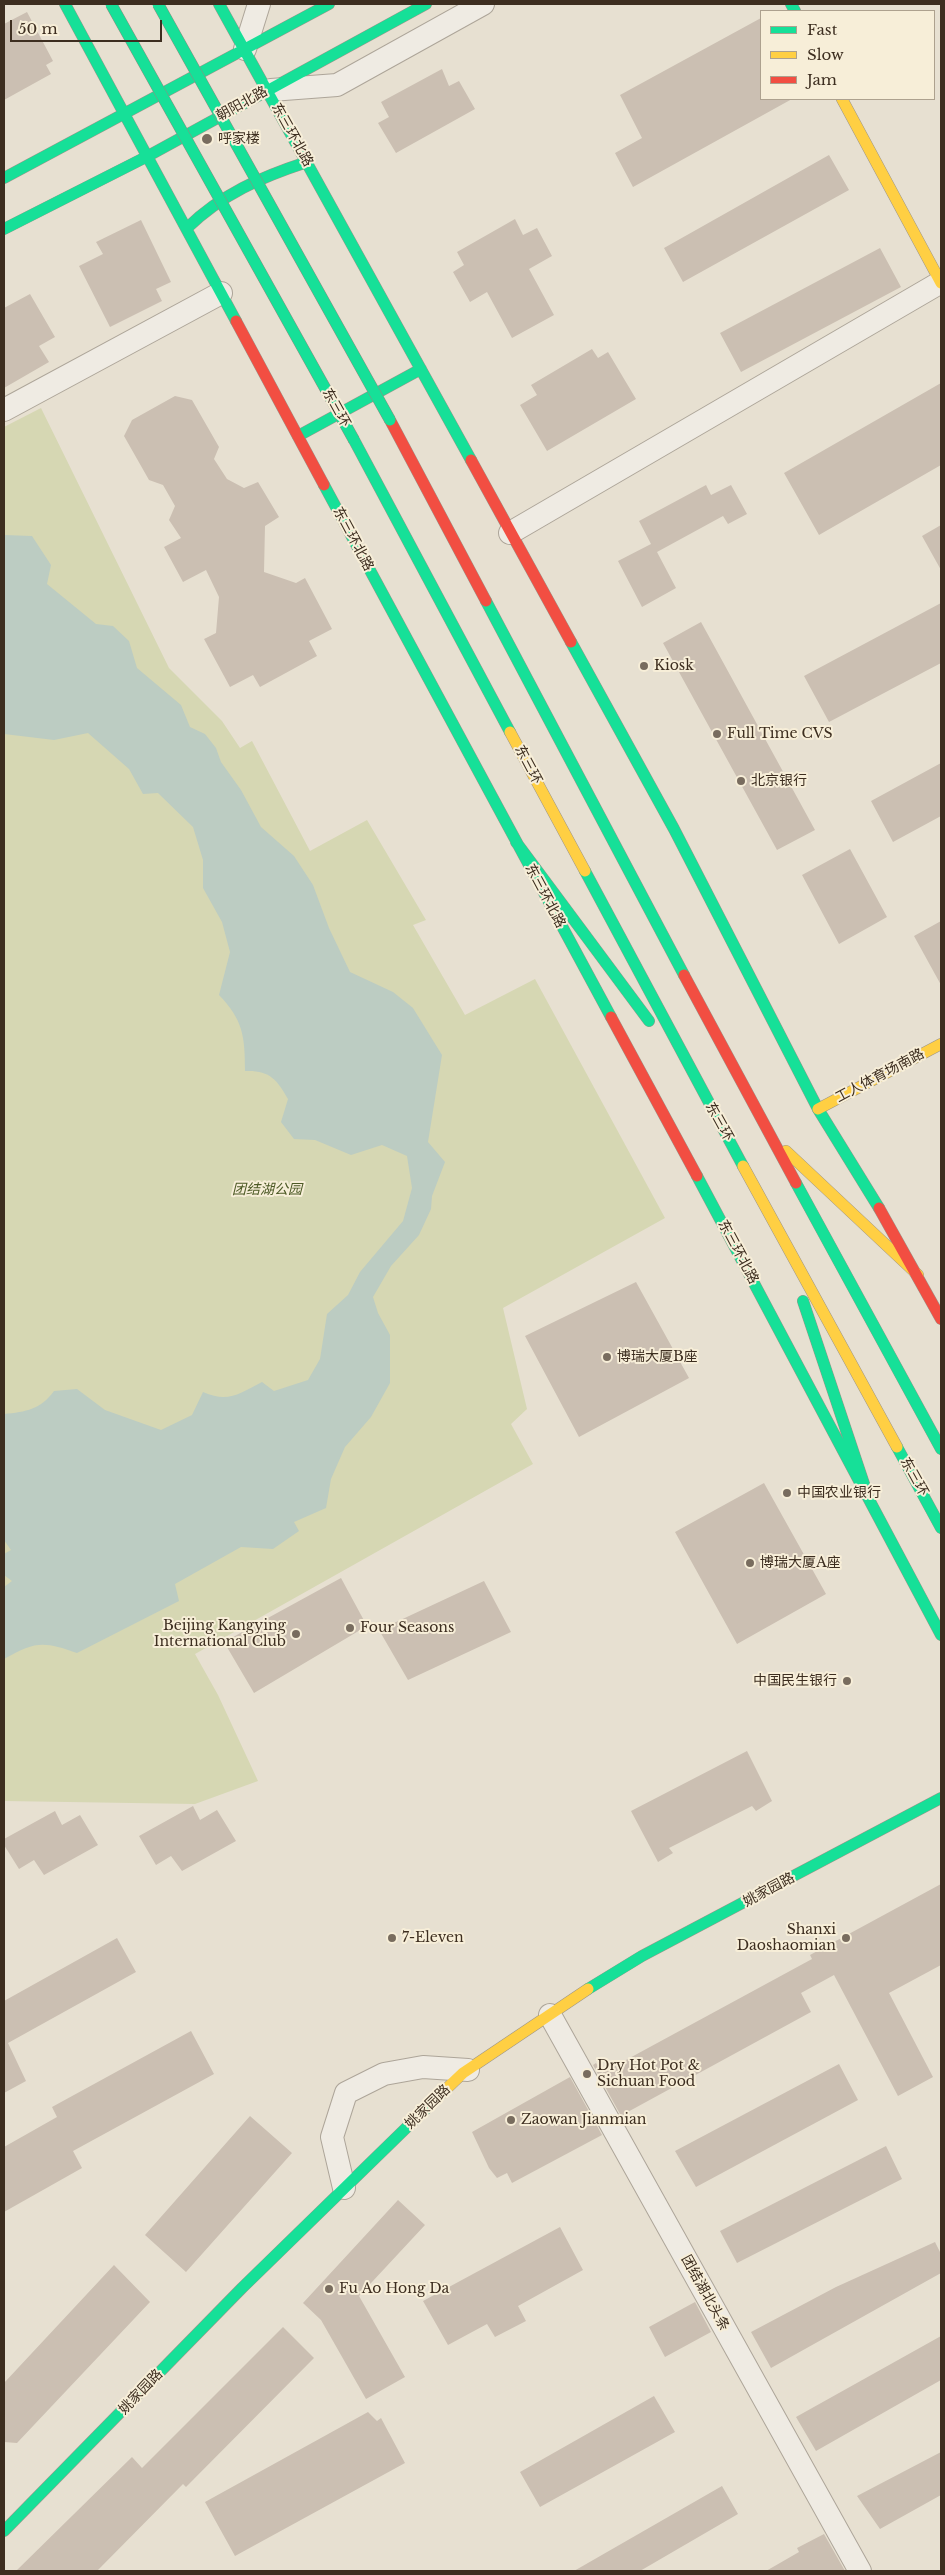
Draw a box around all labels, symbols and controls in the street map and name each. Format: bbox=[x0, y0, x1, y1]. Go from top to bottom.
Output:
scale bar bbox=[12, 10, 165, 42]
legend bbox=[760, 10, 935, 100]
text: 50 m bbox=[18, 19, 58, 38]
text: Fast bbox=[807, 20, 837, 39]
text: Slow bbox=[807, 45, 844, 64]
text: Jam bbox=[807, 70, 837, 89]
street label: 朝阳北路 bbox=[213, 83, 271, 125]
street label: 东三环北路 bbox=[268, 100, 316, 170]
place label: 呼家楼 bbox=[218, 131, 260, 147]
marker: 呼家楼 bbox=[200, 132, 214, 146]
street label: 东三环 bbox=[318, 386, 354, 430]
street label: 东三环北路 bbox=[329, 504, 377, 574]
place label: Kiosk bbox=[654, 658, 694, 674]
marker: Kiosk bbox=[638, 660, 650, 672]
place label: Full Time CVS bbox=[727, 726, 833, 742]
marker: Full Time CVS bbox=[711, 728, 723, 740]
street label: 东三环 bbox=[511, 743, 545, 787]
place label: 北京银行 bbox=[751, 773, 807, 789]
marker: 北京银行 bbox=[735, 775, 747, 787]
street label: 东三环北路 bbox=[521, 861, 569, 931]
street label: 工人体育场南路 bbox=[833, 1046, 927, 1106]
street label: 东三环 bbox=[701, 1100, 737, 1144]
park label: 团结湖公园 bbox=[232, 1182, 302, 1198]
street label: 东三环北路 bbox=[714, 1217, 762, 1287]
place label: 博瑞大厦B座 bbox=[617, 1349, 698, 1365]
marker: 博瑞大厦B座 bbox=[601, 1351, 613, 1363]
street label: 东三环 bbox=[896, 1455, 932, 1499]
place label: 中国农业银行 bbox=[797, 1485, 881, 1501]
marker: 中国农业银行 bbox=[781, 1487, 793, 1499]
place label: 博瑞大厦A座 bbox=[760, 1555, 841, 1571]
marker: 博瑞大厦A座 bbox=[744, 1557, 756, 1569]
place label: Beijing Kangying International Club bbox=[154, 1618, 286, 1650]
place label: Four Seasons bbox=[360, 1620, 454, 1636]
marker: Four Seasons bbox=[344, 1622, 356, 1634]
marker: Beijing Kangying International Club bbox=[290, 1628, 302, 1640]
place label: 中国民生银行 bbox=[753, 1673, 837, 1689]
marker: 中国民生银行 bbox=[841, 1675, 853, 1687]
street label: 姚家园路 bbox=[740, 1869, 798, 1911]
place label: Shanxi Daoshaomian bbox=[737, 1922, 836, 1954]
place label: 7-Eleven bbox=[402, 1930, 464, 1946]
marker: 7-Eleven bbox=[386, 1932, 398, 1944]
marker: Shanxi Daoshaomian bbox=[840, 1932, 852, 1944]
place label: Dry Hot Pot & Sichuan Food bbox=[597, 2058, 700, 2090]
marker: Dry Hot Pot & Sichuan Food bbox=[581, 2068, 593, 2080]
street label: 姚家园路 bbox=[402, 2082, 454, 2132]
place label: Zaowan Jianmian bbox=[521, 2112, 646, 2128]
marker: Zaowan Jianmian bbox=[505, 2114, 517, 2126]
street label: 团结湖北头条 bbox=[677, 2252, 733, 2334]
place label: Fu Ao Hong Da bbox=[339, 2281, 449, 2297]
marker: Fu Ao Hong Da bbox=[323, 2283, 335, 2295]
street label: 姚家园路 bbox=[116, 2366, 166, 2418]

